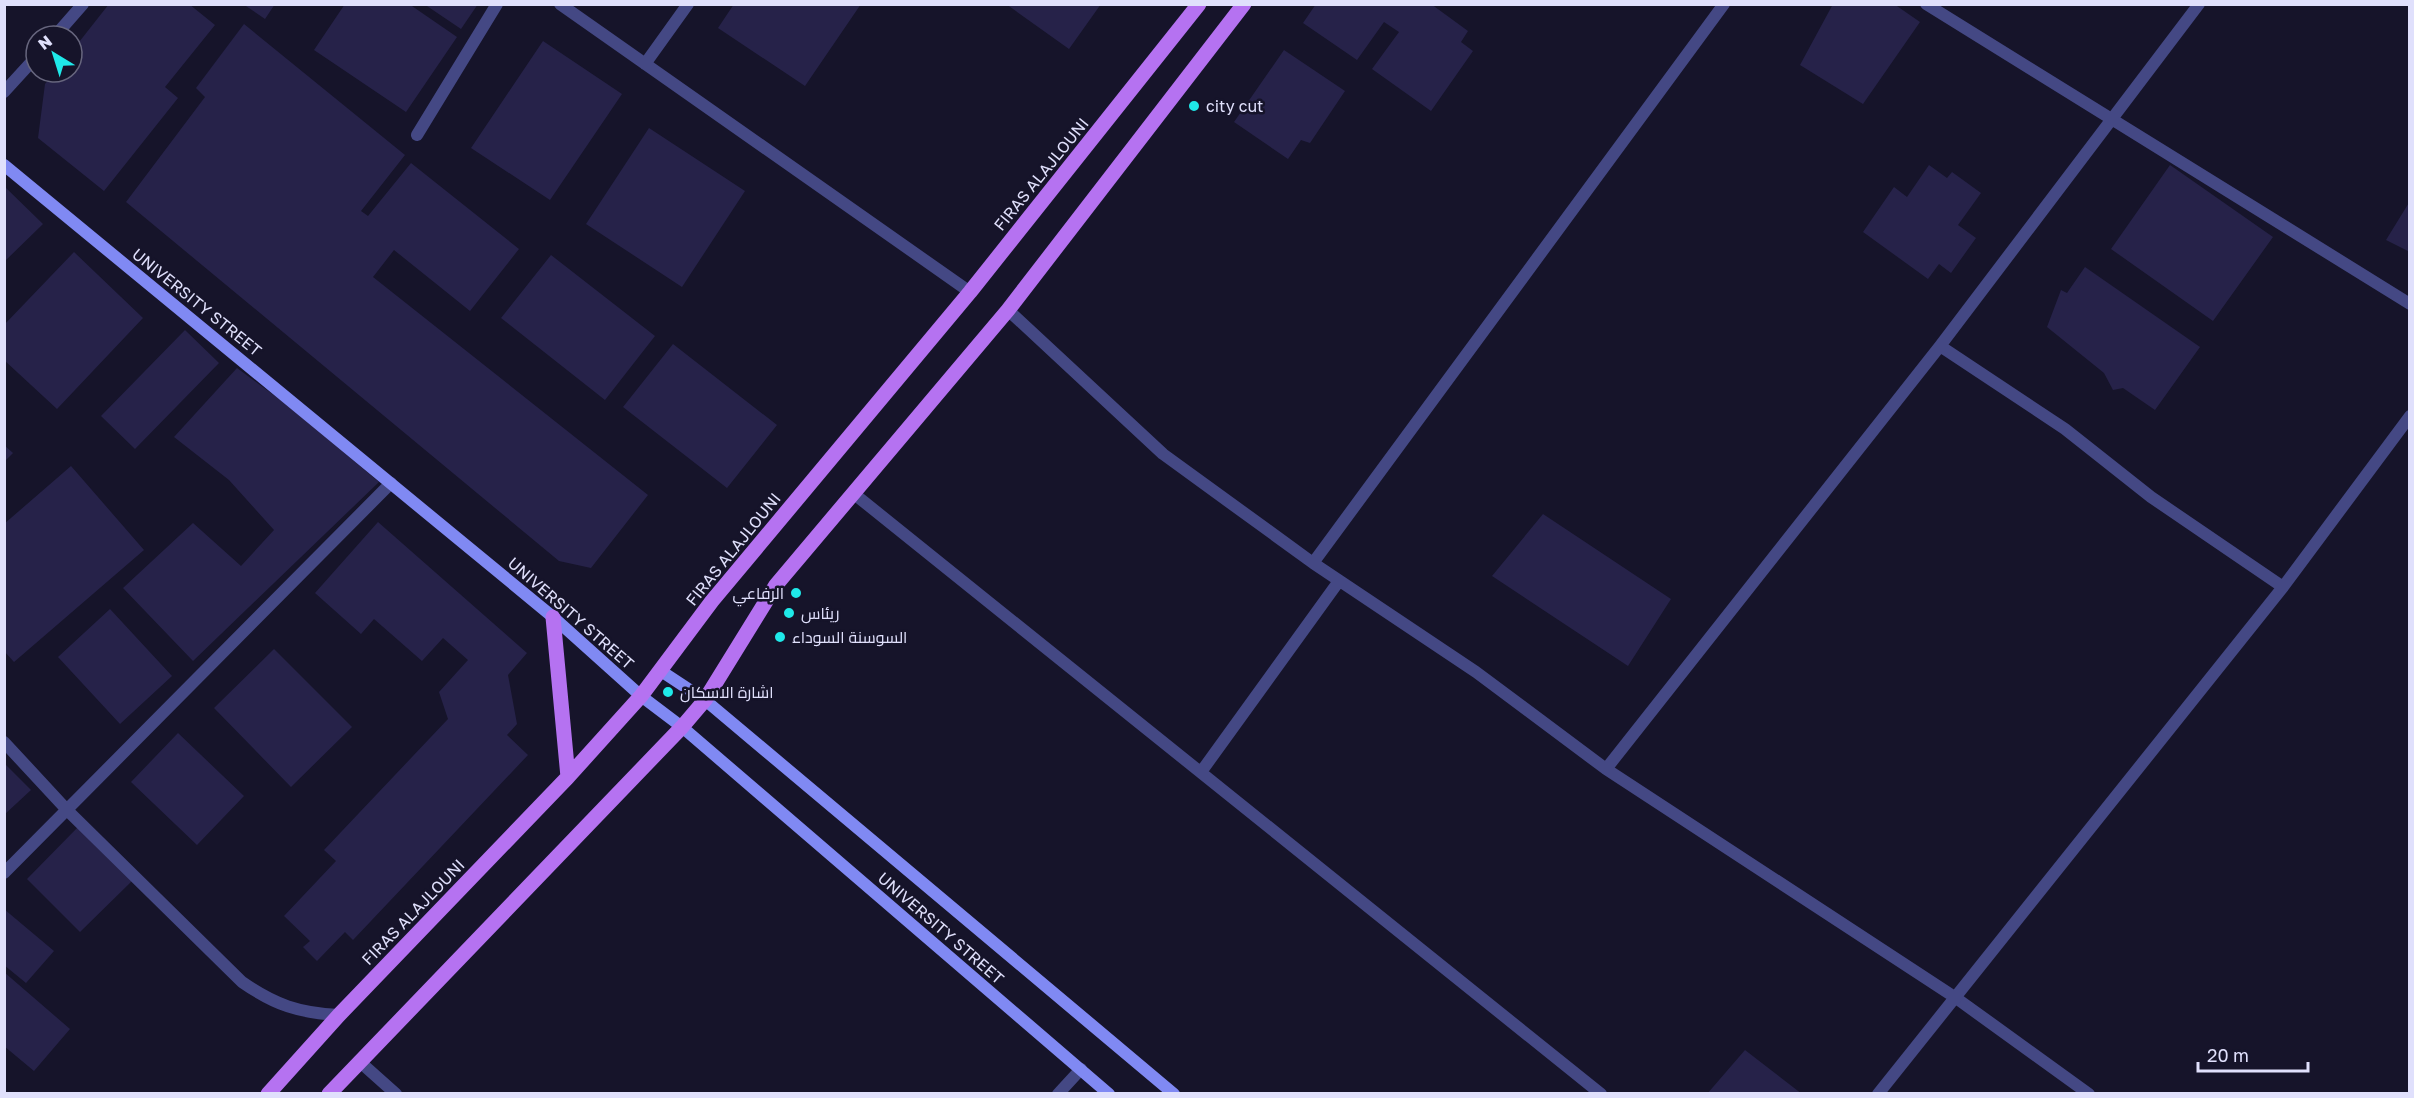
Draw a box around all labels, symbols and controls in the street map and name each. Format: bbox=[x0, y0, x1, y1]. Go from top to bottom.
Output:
north arrow bbox=[24, 24, 84, 84]
text: N bbox=[34, 31, 56, 54]
place label: city cut bbox=[1206, 96, 1264, 116]
marker: city cut bbox=[1187, 99, 1201, 113]
street label: FIRAS ALAJLOUNI bbox=[989, 114, 1093, 234]
street label: UNIVERSITY STREET bbox=[128, 244, 266, 360]
street label: FIRAS ALAJLOUNI bbox=[681, 489, 785, 609]
street label: UNIVERSITY STREET bbox=[504, 553, 638, 673]
place label: الرفاعي bbox=[732, 583, 784, 607]
marker: الرفاعي bbox=[789, 586, 803, 600]
place label: ريئاس bbox=[801, 603, 840, 624]
marker: ريئاس bbox=[782, 606, 796, 620]
place label: السوسنة السوداء bbox=[792, 627, 907, 647]
marker: السوسنة السوداء bbox=[773, 630, 787, 644]
place label: اشارة الاسكان bbox=[680, 682, 774, 703]
marker: اشارة الاسكان bbox=[661, 685, 675, 699]
street label: FIRAS ALAJLOUNI bbox=[357, 855, 469, 969]
street label: UNIVERSITY STREET bbox=[874, 868, 1008, 988]
scale bar bbox=[2198, 1035, 2308, 1073]
text: 20 m bbox=[2207, 1044, 2249, 1066]

